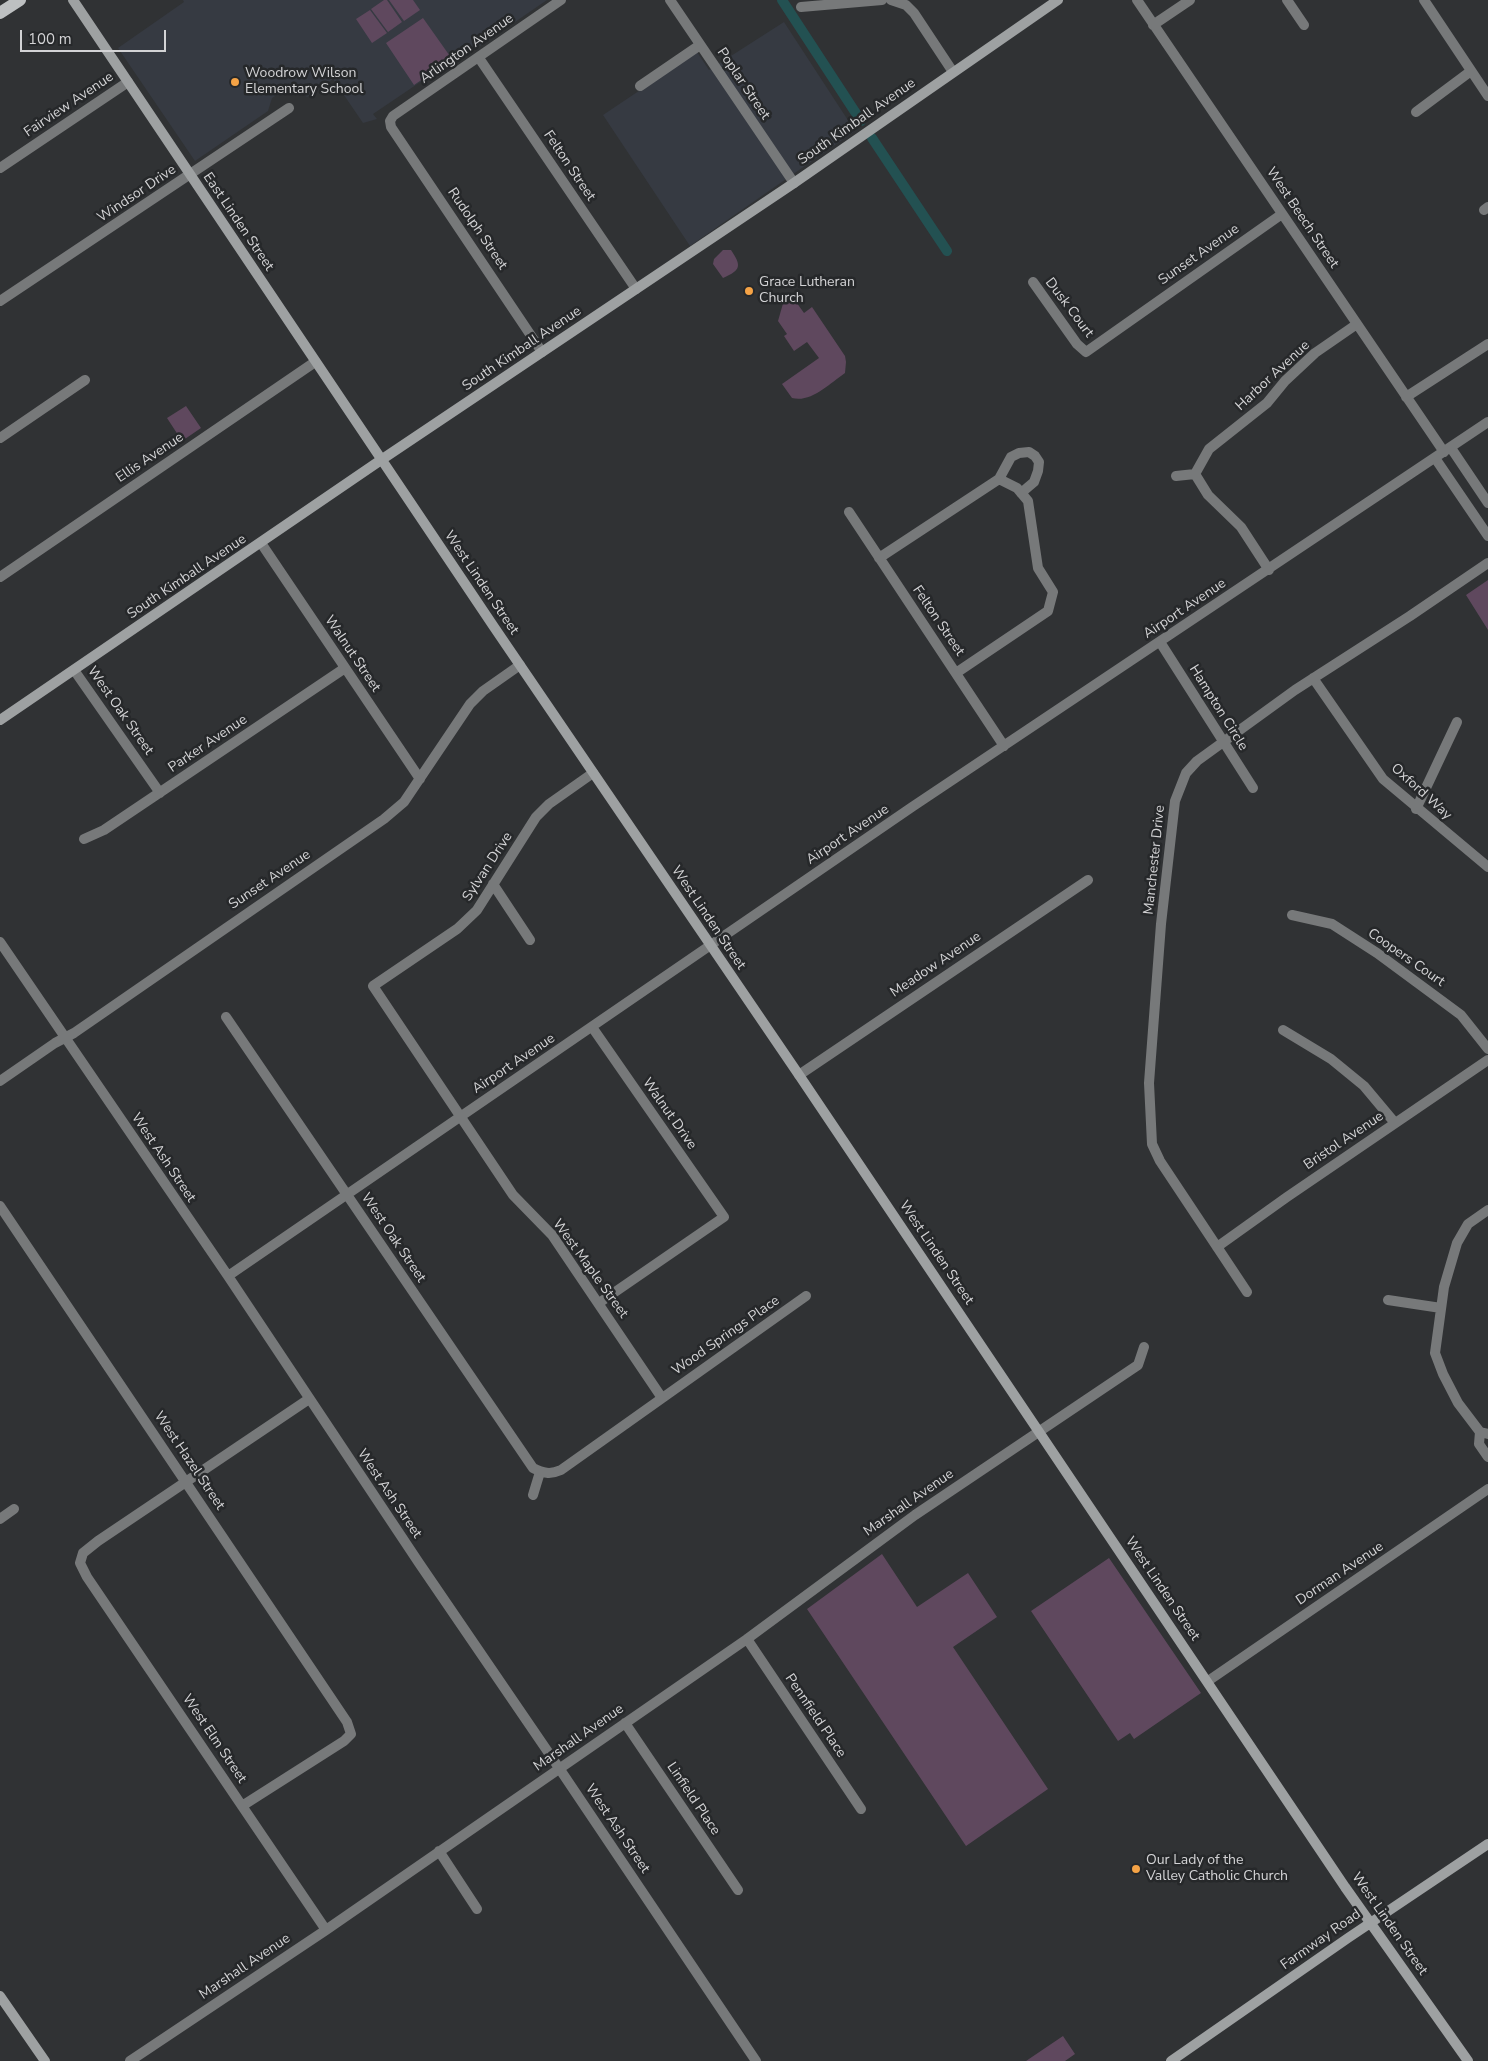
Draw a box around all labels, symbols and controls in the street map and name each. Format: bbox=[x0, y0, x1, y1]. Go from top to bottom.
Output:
street label: Arlington Avenue bbox=[417, 10, 517, 88]
scale bar bbox=[22, 20, 169, 52]
text: 100 m bbox=[28, 29, 72, 49]
street label: Poplar Street bbox=[713, 45, 773, 123]
place label: Woodrow Wilson Elementary School bbox=[245, 66, 363, 98]
street label: Fairview Avenue bbox=[21, 69, 117, 141]
street label: South Kimball Avenue bbox=[795, 75, 919, 169]
marker: Woodrow Wilson Elementary School bbox=[229, 76, 241, 88]
street label: Felton Street bbox=[539, 128, 599, 204]
street label: Windsor Drive bbox=[95, 162, 179, 226]
street label: West Beech Street bbox=[1262, 164, 1342, 272]
street label: East Linden Street bbox=[199, 170, 277, 274]
street label: Rudolph Street bbox=[443, 185, 511, 273]
street label: Sunset Avenue bbox=[1155, 221, 1243, 289]
place label: Grace Lutheran Church bbox=[759, 275, 855, 308]
street label: Dusk Court bbox=[1041, 275, 1097, 341]
marker: Grace Lutheran Church bbox=[743, 285, 755, 297]
street label: South Kimball Avenue bbox=[459, 303, 585, 395]
street label: Harbor Avenue bbox=[1232, 337, 1314, 415]
street label: Ellis Avenue bbox=[113, 429, 187, 487]
street label: West Linden Street bbox=[440, 528, 522, 638]
street label: South Kimball Avenue bbox=[124, 531, 250, 623]
street label: Airport Avenue bbox=[1141, 575, 1229, 643]
street label: Felton Street bbox=[908, 583, 968, 659]
street label: Walnut Street bbox=[320, 613, 384, 695]
street label: Hampton Circle bbox=[1185, 662, 1251, 754]
street label: West Oak Street bbox=[83, 664, 157, 758]
street label: Parker Avenue bbox=[165, 711, 251, 777]
street label: Oxford Way bbox=[1387, 760, 1455, 824]
street label: Airport Avenue bbox=[804, 801, 892, 869]
street label: Manchester Drive bbox=[1141, 804, 1169, 916]
street label: Sylvan Drive bbox=[459, 829, 517, 905]
street label: Sunset Avenue bbox=[226, 847, 314, 913]
street label: West Linden Street bbox=[667, 863, 749, 973]
street label: Coopers Court bbox=[1364, 925, 1448, 991]
street label: Meadow Avenue bbox=[887, 928, 985, 1002]
street label: Airport Avenue bbox=[470, 1030, 558, 1098]
street label: Walnut Drive bbox=[638, 1075, 700, 1153]
street label: Bristol Avenue bbox=[1301, 1108, 1387, 1174]
street label: West Ash Street bbox=[127, 1110, 199, 1206]
street label: West Oak Street bbox=[357, 1190, 429, 1286]
street label: West Linden Street bbox=[895, 1198, 977, 1308]
street label: West Maple Street bbox=[549, 1216, 631, 1322]
street label: Wood Springs Place bbox=[669, 1293, 783, 1379]
street label: West Hazel Street bbox=[150, 1409, 228, 1513]
street label: West Ash Street bbox=[353, 1446, 425, 1542]
street label: Marshall Avenue bbox=[861, 1466, 957, 1540]
street label: West Linden Street bbox=[1121, 1534, 1203, 1644]
street label: Dorman Avenue bbox=[1293, 1539, 1387, 1609]
street label: Pennfield Place bbox=[781, 1671, 849, 1761]
street label: West Elm Street bbox=[178, 1691, 250, 1787]
street label: Marshall Avenue bbox=[531, 1701, 627, 1775]
street label: Linfield Place bbox=[663, 1759, 723, 1839]
street label: West Ash Street bbox=[581, 1781, 653, 1877]
place label: Our Lady of the Valley Catholic Church bbox=[1146, 1853, 1288, 1885]
marker: Our Lady of the Valley Catholic Church bbox=[1130, 1863, 1142, 1875]
street label: West Linden Street bbox=[1347, 1869, 1431, 1979]
street label: Farmway Road bbox=[1278, 1906, 1364, 1974]
street label: Marshall Avenue bbox=[196, 1930, 294, 2004]

